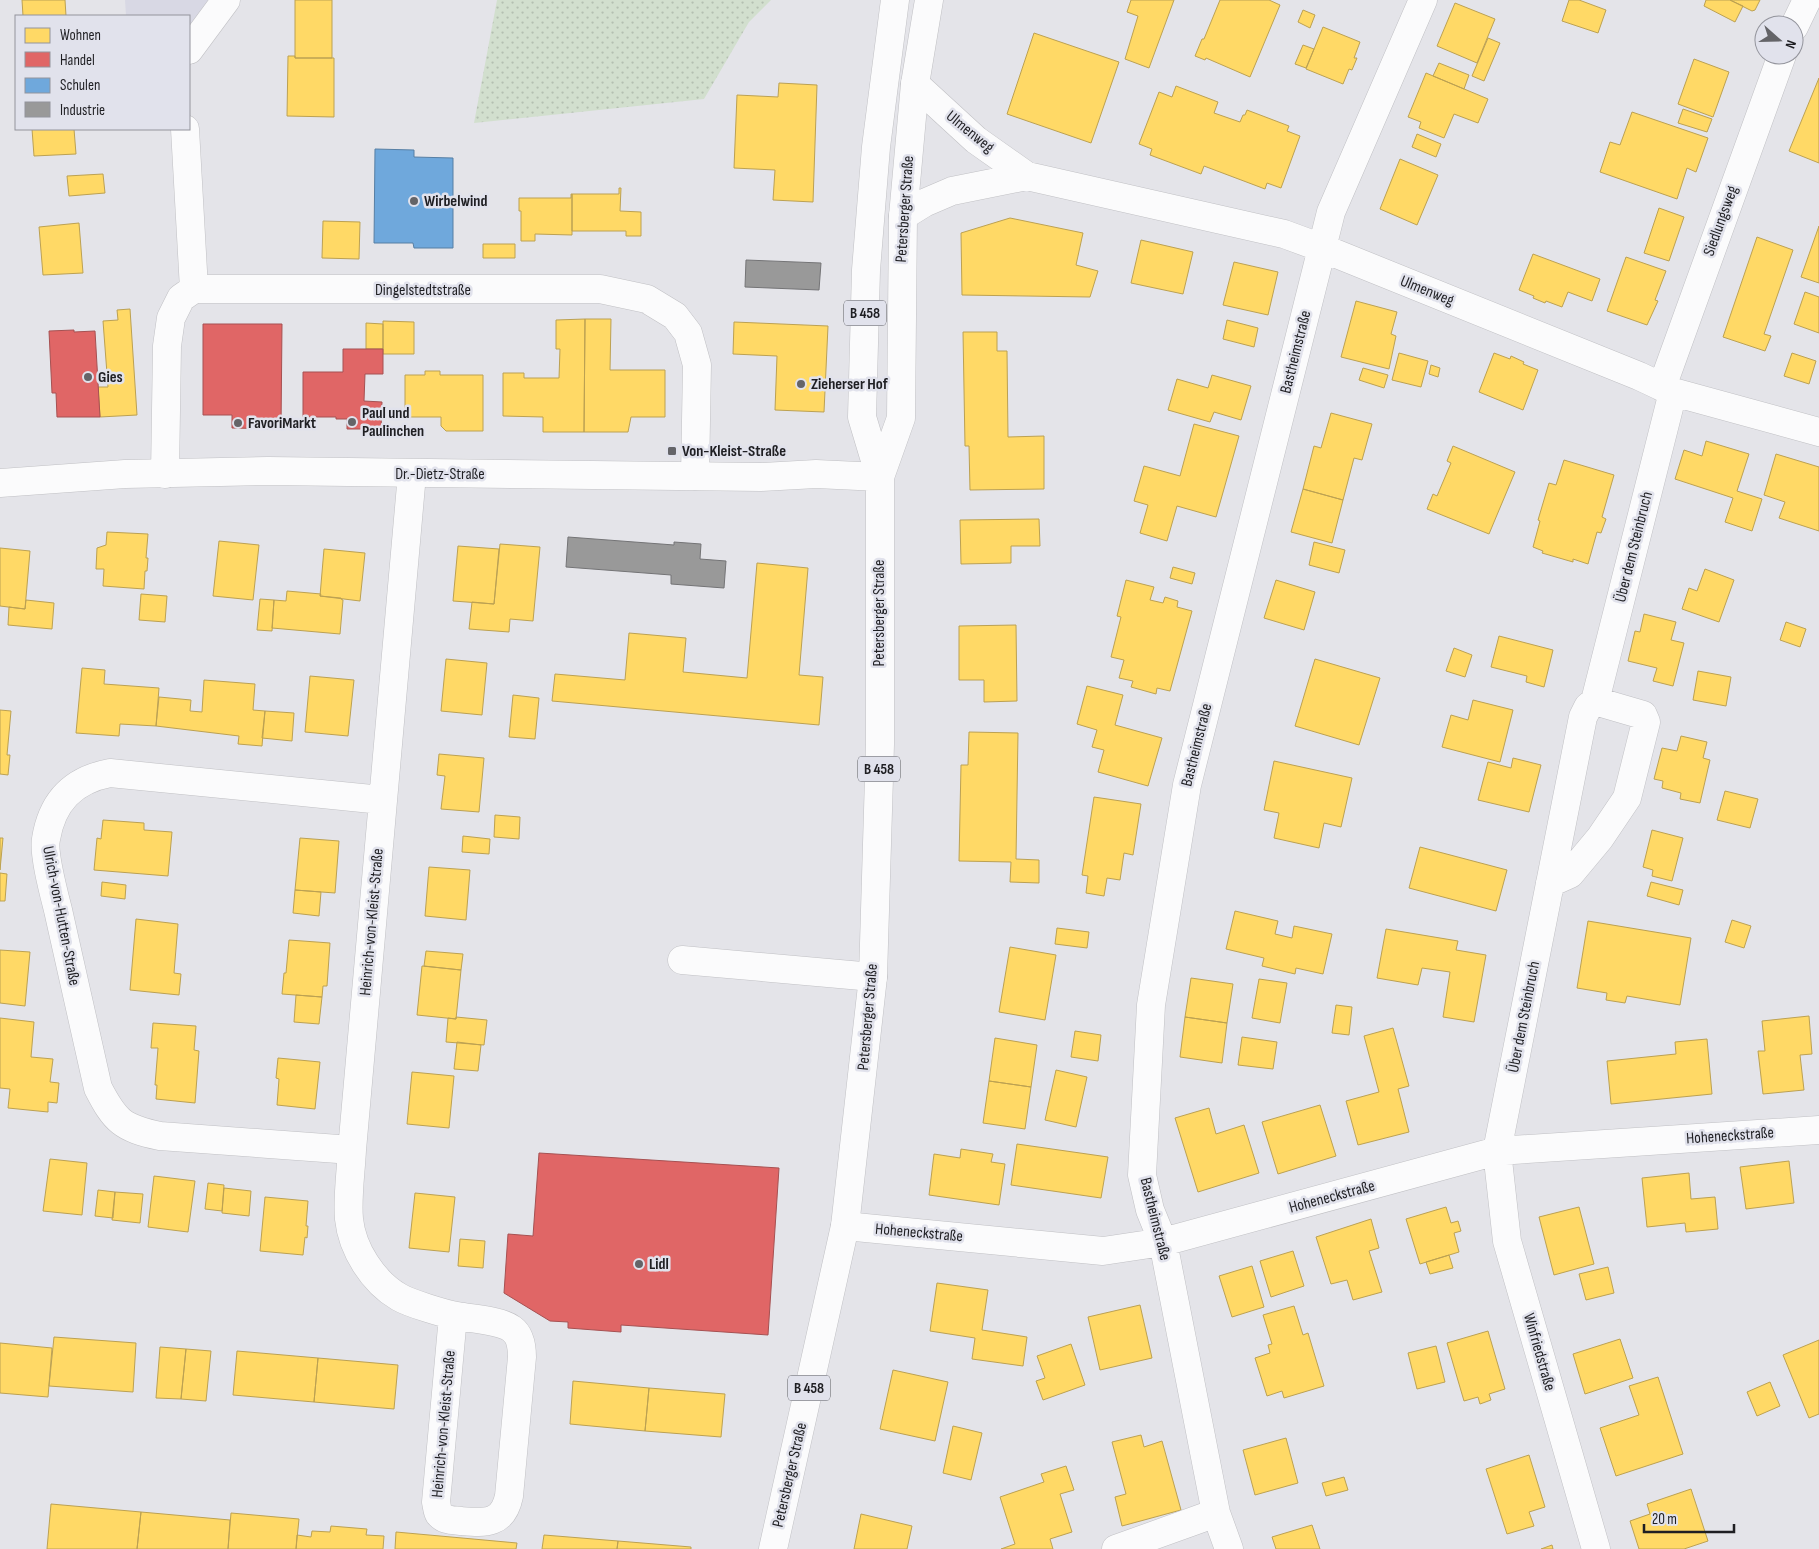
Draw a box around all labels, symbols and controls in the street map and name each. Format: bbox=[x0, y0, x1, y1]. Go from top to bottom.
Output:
legend bbox=[15, 15, 190, 130]
north arrow bbox=[1754, 15, 1804, 65]
text: Wohnen bbox=[60, 26, 101, 45]
text: N bbox=[1781, 38, 1800, 51]
text: Handel bbox=[60, 51, 95, 70]
text: Schulen bbox=[60, 76, 100, 95]
text: Industrie bbox=[60, 101, 105, 120]
street label: Ulmenweg bbox=[942, 107, 998, 157]
street label: Petersberger Straße bbox=[892, 155, 918, 263]
street label: Siedlungsweg bbox=[1700, 183, 1742, 259]
place label: Wirbelwind bbox=[424, 192, 487, 211]
marker: Wirbelwind bbox=[408, 195, 420, 207]
street label: Ulmenweg bbox=[1397, 272, 1457, 310]
street label: Dingelstedtstraße bbox=[375, 281, 471, 300]
road number: B 458 bbox=[844, 300, 886, 326]
street label: Bastheimstraße bbox=[1277, 309, 1315, 395]
place label: Gies bbox=[98, 368, 123, 387]
marker: Gies bbox=[82, 371, 94, 383]
place label: Zieherser Hof bbox=[811, 375, 889, 394]
marker: Zieherser Hof bbox=[795, 378, 807, 390]
place label: Paul und Paulinchen bbox=[362, 404, 424, 441]
place label: FavoriMarkt bbox=[248, 414, 316, 433]
marker: Paul und Paulinchen bbox=[346, 416, 358, 428]
marker: FavoriMarkt bbox=[232, 417, 244, 429]
place label: Von-Kleist-Straße bbox=[682, 442, 786, 461]
marker: Von-Kleist-Straße bbox=[666, 445, 678, 457]
street label: Dr.-Dietz-Straße bbox=[395, 465, 485, 484]
street label: Über dem Steinbruch bbox=[1611, 490, 1657, 604]
street label: Petersberger Straße bbox=[870, 560, 889, 666]
street label: Bastheimstraße bbox=[1178, 702, 1216, 788]
road number: B 458 bbox=[858, 756, 900, 782]
street label: Ulrich-von-Hutten-Straße bbox=[38, 845, 84, 987]
street label: Heinrich-von-Kleist-Straße bbox=[356, 848, 388, 996]
street label: Über dem Steinbruch bbox=[1504, 960, 1544, 1074]
street label: Petersberger Straße bbox=[854, 963, 882, 1071]
street label: Hoheneckstraße bbox=[1685, 1123, 1775, 1149]
street label: Bastheimstraße bbox=[1136, 1176, 1174, 1262]
street label: Hoheneckstraße bbox=[1287, 1176, 1377, 1218]
street label: Hoheneckstraße bbox=[874, 1220, 964, 1246]
place label: Lidl bbox=[649, 1255, 669, 1274]
marker: Lidl bbox=[633, 1258, 645, 1270]
street label: Winfriedstraße bbox=[1519, 1311, 1559, 1393]
street label: Heinrich-von-Kleist-Straße bbox=[428, 1350, 460, 1498]
road number: B 458 bbox=[788, 1376, 830, 1400]
street label: Petersberger Straße bbox=[769, 1421, 811, 1529]
scale bar bbox=[1644, 1502, 1734, 1534]
text: 20 m bbox=[1652, 1510, 1677, 1529]

